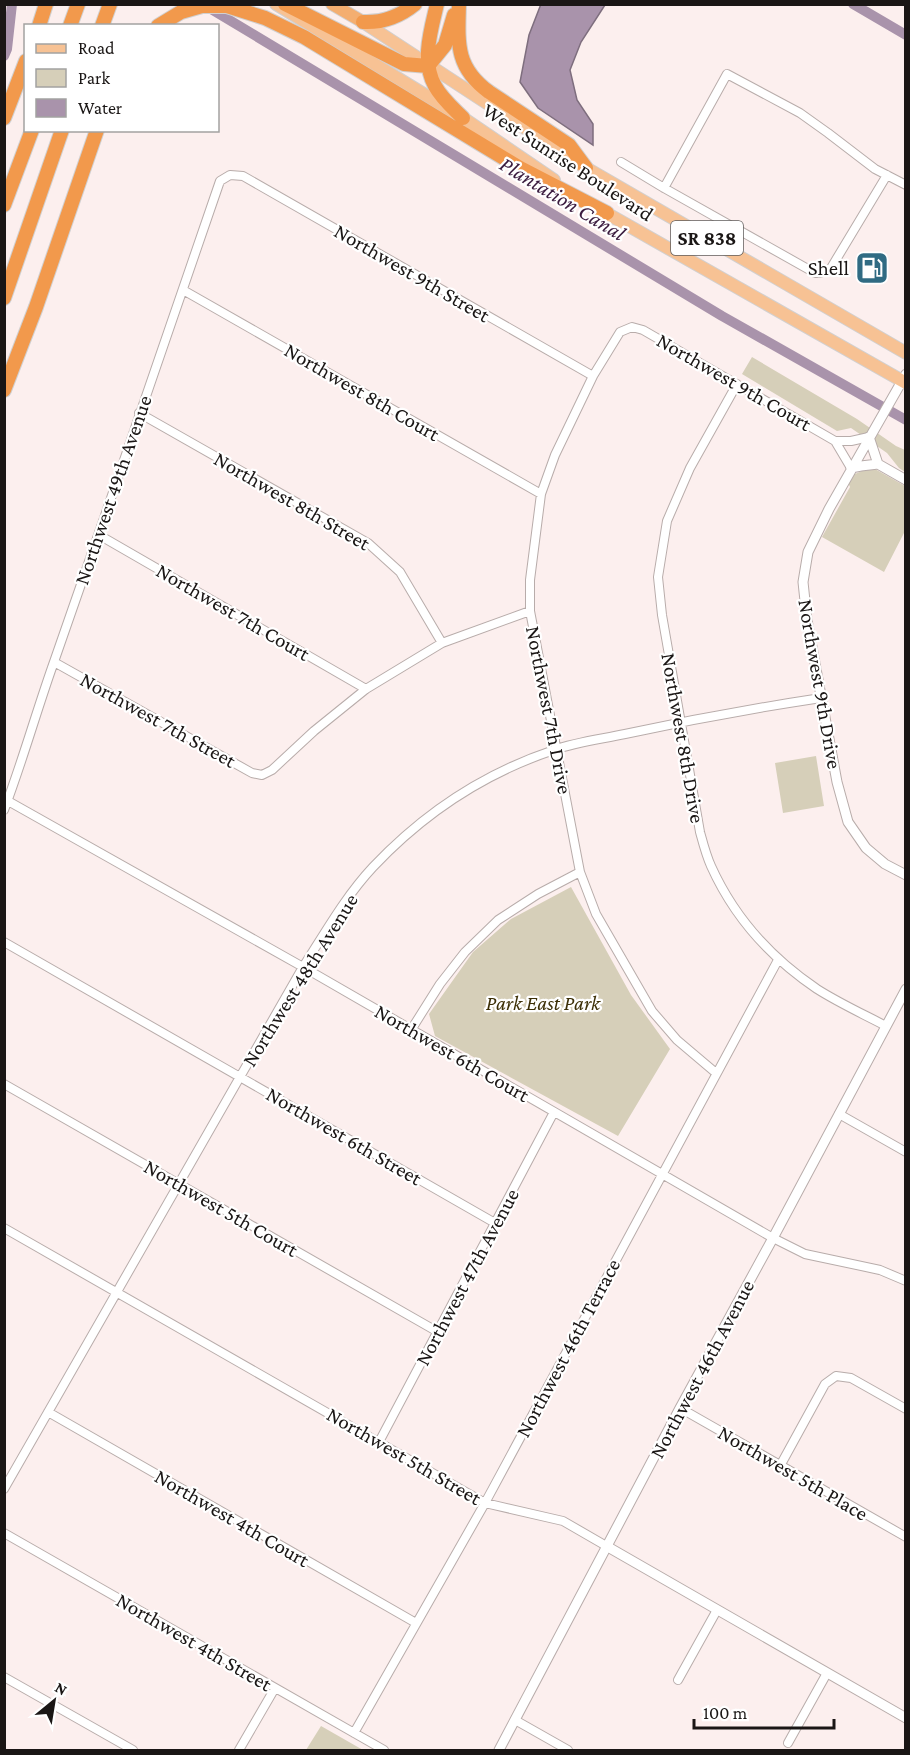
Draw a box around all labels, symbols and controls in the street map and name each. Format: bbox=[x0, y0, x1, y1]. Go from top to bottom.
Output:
legend bbox=[24, 24, 219, 132]
text: Road bbox=[78, 38, 115, 58]
text: Park bbox=[78, 68, 110, 88]
text: Water bbox=[78, 98, 123, 118]
street label: West Sunrise Boulevard bbox=[478, 98, 658, 226]
water label: Plantation Canal bbox=[495, 151, 631, 246]
street label: Northwest 9th Street bbox=[330, 219, 495, 328]
road number: SR 838 bbox=[671, 221, 743, 255]
fuel station icon: Shell bbox=[854, 250, 890, 286]
place label: Shell bbox=[808, 256, 849, 280]
street label: Northwest 9th Court bbox=[652, 328, 816, 437]
street label: Northwest 8th Court bbox=[280, 338, 445, 447]
street label: Northwest 49th Avenue bbox=[69, 392, 157, 588]
street label: Northwest 8th Street bbox=[210, 447, 375, 556]
street label: Northwest 7th Court bbox=[152, 558, 315, 666]
street label: Northwest 9th Drive bbox=[793, 597, 847, 771]
street label: Northwest 7th Drive bbox=[521, 624, 577, 796]
street label: Northwest 8th Drive bbox=[656, 651, 710, 825]
street label: Northwest 7th Street bbox=[76, 667, 241, 773]
street label: Northwest 48th Avenue bbox=[237, 889, 363, 1071]
park label: Park East Park bbox=[486, 991, 601, 1015]
street label: Northwest 6th Court bbox=[371, 999, 534, 1108]
street label: Northwest 6th Street bbox=[262, 1082, 427, 1191]
street label: Northwest 5th Court bbox=[140, 1154, 303, 1262]
street label: Northwest 47th Avenue bbox=[410, 1184, 524, 1370]
street label: Northwest 46th Terrace bbox=[511, 1255, 625, 1441]
street label: Northwest 46th Avenue bbox=[645, 1276, 759, 1462]
street label: Northwest 5th Street bbox=[322, 1402, 486, 1511]
street label: Northwest 5th Place bbox=[714, 1420, 872, 1526]
street label: Northwest 4th Court bbox=[150, 1464, 314, 1573]
street label: Northwest 4th Street bbox=[112, 1588, 277, 1697]
north arrow bbox=[24, 1671, 84, 1731]
text: N bbox=[52, 1678, 70, 1699]
scale bar bbox=[694, 1692, 834, 1730]
text: 100 m bbox=[703, 1703, 748, 1723]

